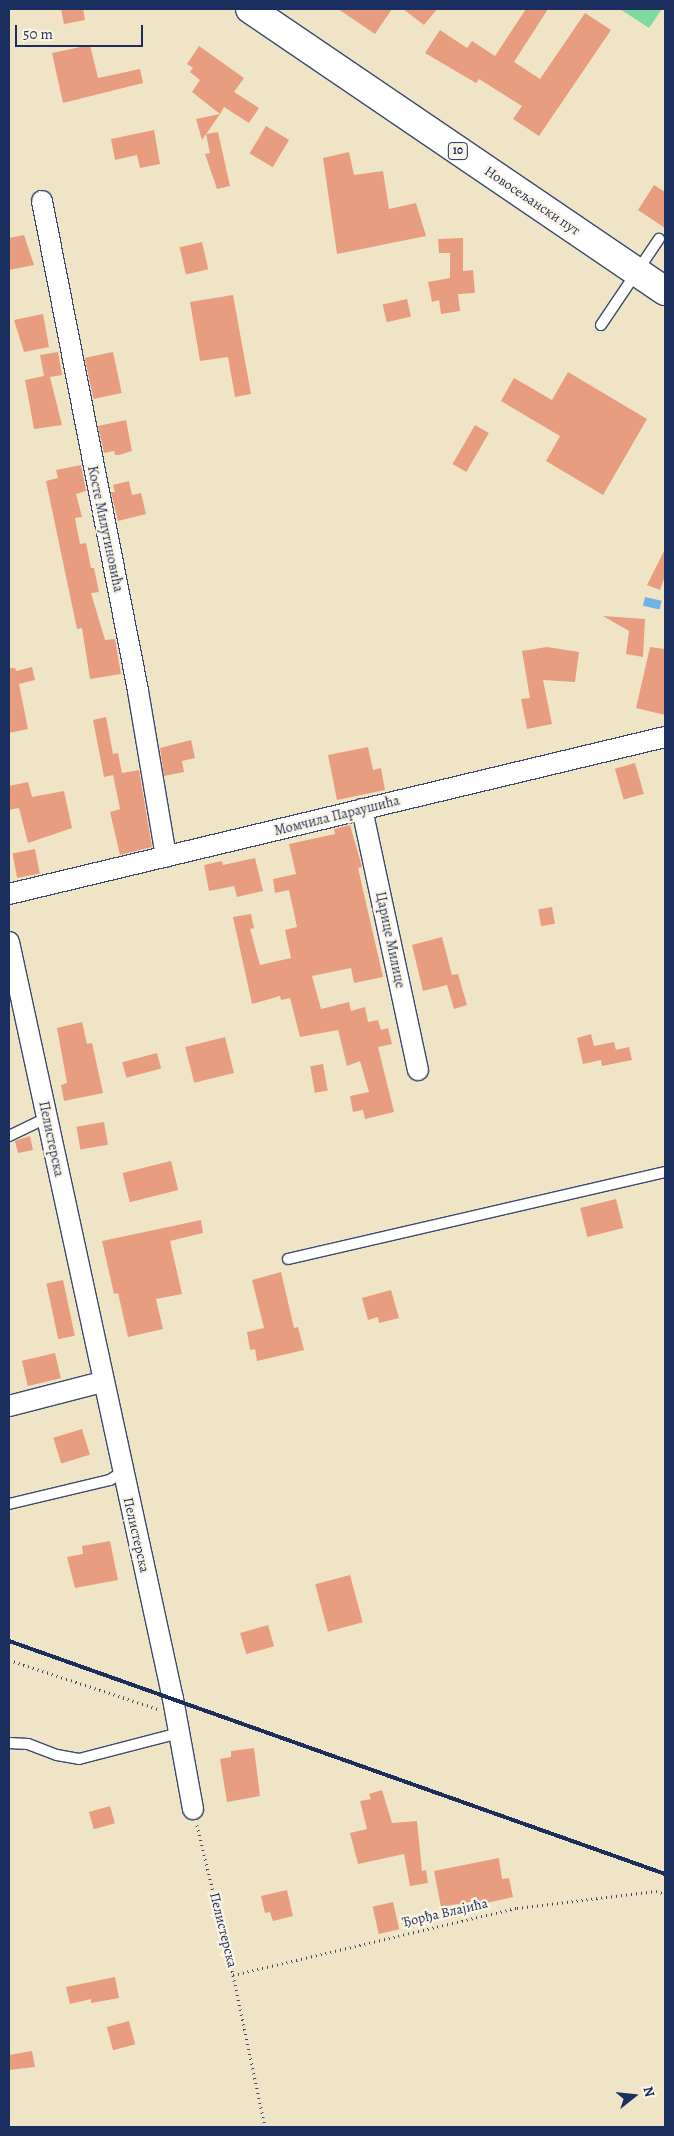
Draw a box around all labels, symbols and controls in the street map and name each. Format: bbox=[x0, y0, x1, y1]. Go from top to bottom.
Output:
scale bar bbox=[18, 15, 145, 47]
text: 50 m bbox=[23, 24, 53, 44]
road number: 10 bbox=[447, 142, 469, 160]
street label: Новосељански пут bbox=[481, 163, 583, 239]
street label: Косте Милутиновића bbox=[83, 464, 127, 594]
street label: Момчила Параушића bbox=[273, 792, 401, 840]
street label: Царице Милице bbox=[372, 890, 408, 990]
street label: Пелистерска bbox=[35, 1100, 67, 1178]
street label: Пелистерска bbox=[119, 1496, 153, 1574]
street label: Пелистерска bbox=[206, 1891, 240, 1969]
street label: Ђорђа Влајића bbox=[400, 1895, 490, 1931]
north arrow bbox=[609, 2071, 659, 2121]
text: N bbox=[638, 2084, 659, 2099]

